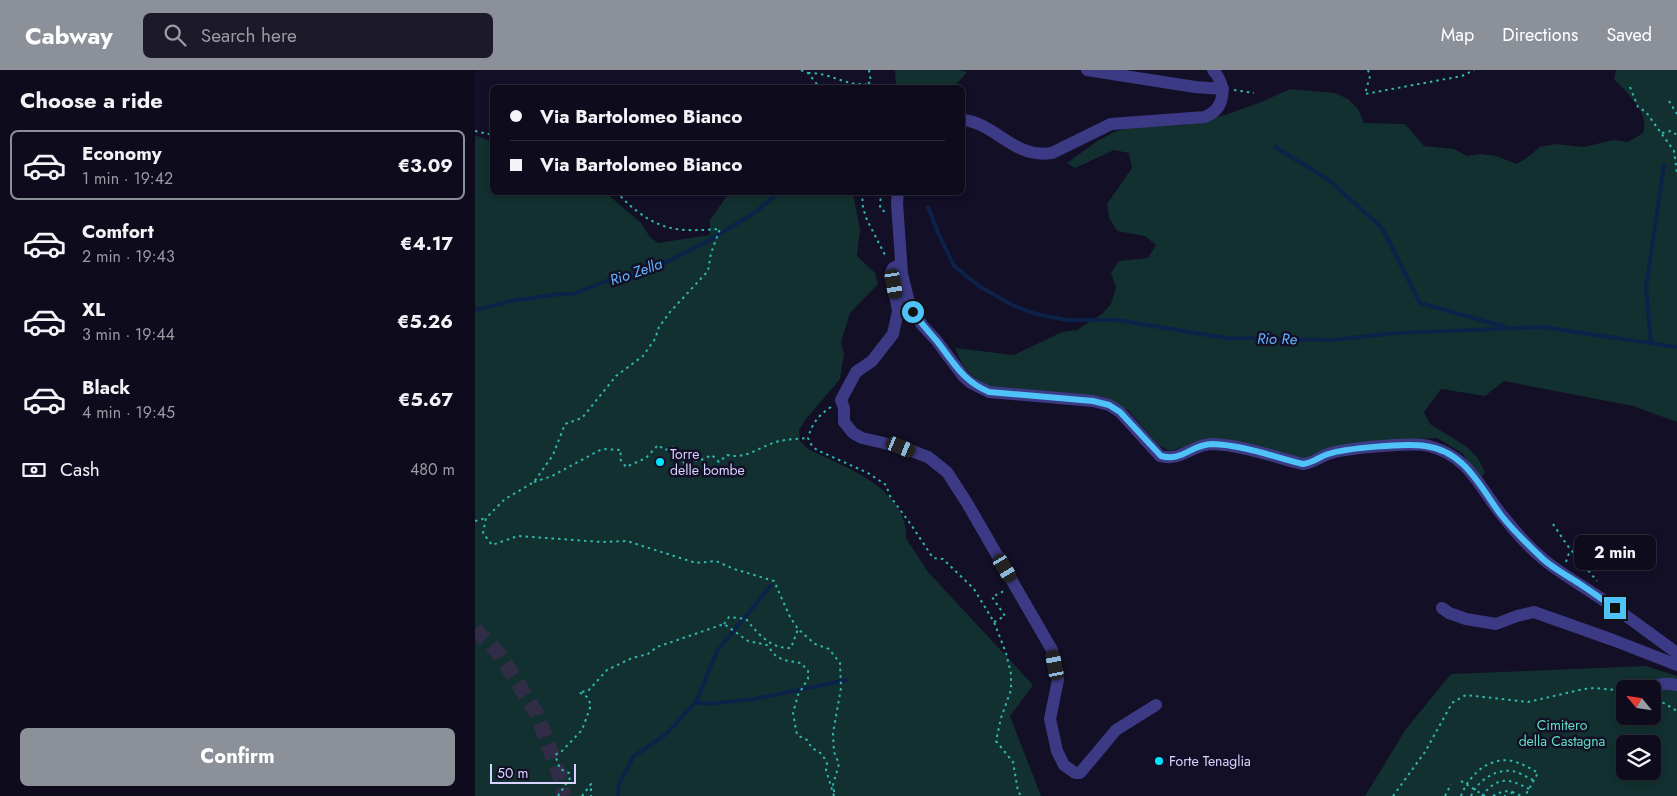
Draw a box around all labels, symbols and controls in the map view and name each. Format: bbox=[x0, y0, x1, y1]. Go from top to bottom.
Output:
search box bbox=[143, 13, 493, 58]
text: Cabway bbox=[25, 18, 113, 53]
icon: search bbox=[161, 21, 189, 49]
text: Search here bbox=[201, 22, 297, 49]
text: Map bbox=[1441, 22, 1474, 48]
text: Directions bbox=[1502, 22, 1578, 48]
text: Saved bbox=[1606, 22, 1652, 48]
text: Choose a ride bbox=[20, 84, 163, 116]
text: Via Bartolomeo Bianco bbox=[540, 103, 742, 130]
text: Economy bbox=[82, 140, 162, 167]
icon: car bbox=[22, 143, 67, 188]
text: Via Bartolomeo Bianco bbox=[540, 151, 742, 178]
text: €3.09 bbox=[398, 152, 453, 179]
text: 1 min · 19:42 bbox=[82, 167, 173, 190]
text: Comfort bbox=[82, 218, 154, 245]
icon: car bbox=[22, 221, 67, 266]
text: €4.17 bbox=[400, 230, 453, 257]
text: 2 min · 19:43 bbox=[82, 245, 175, 268]
water label: Rio Zella bbox=[607, 253, 666, 291]
car bbox=[884, 268, 903, 300]
text: XL bbox=[82, 296, 105, 323]
icon: car bbox=[22, 299, 67, 344]
route start bbox=[902, 301, 924, 323]
text: €5.26 bbox=[397, 308, 453, 335]
text: 3 min · 19:44 bbox=[82, 323, 175, 346]
water label: Rio Re bbox=[1257, 328, 1298, 350]
text: Black bbox=[82, 374, 130, 401]
icon: car bbox=[22, 377, 67, 422]
text: €5.67 bbox=[398, 386, 453, 413]
text: 4 min · 19:45 bbox=[82, 401, 175, 424]
car bbox=[884, 434, 917, 460]
place label: Torre delle bombe bbox=[670, 444, 745, 480]
icon: cash bbox=[20, 456, 48, 484]
text: Cash bbox=[60, 456, 100, 483]
marker: Torre delle bombe bbox=[654, 456, 666, 468]
text: 480 m bbox=[410, 458, 455, 481]
callout: 2 min bbox=[1574, 536, 1656, 570]
text: 2 min bbox=[1594, 541, 1636, 564]
car bbox=[990, 551, 1019, 585]
route end bbox=[1604, 597, 1626, 619]
car bbox=[1044, 649, 1065, 681]
north arrow bbox=[1616, 680, 1661, 725]
map controls bbox=[1616, 680, 1661, 780]
park label: Cimitero della Castagna bbox=[1519, 715, 1605, 751]
button: Confirm bbox=[20, 728, 455, 786]
button: layers bbox=[1616, 735, 1661, 780]
place label: Forte Tenaglia bbox=[1169, 751, 1251, 771]
marker: Forte Tenaglia bbox=[1153, 755, 1165, 767]
scale bar bbox=[490, 761, 576, 784]
text: 50 m bbox=[497, 763, 528, 783]

